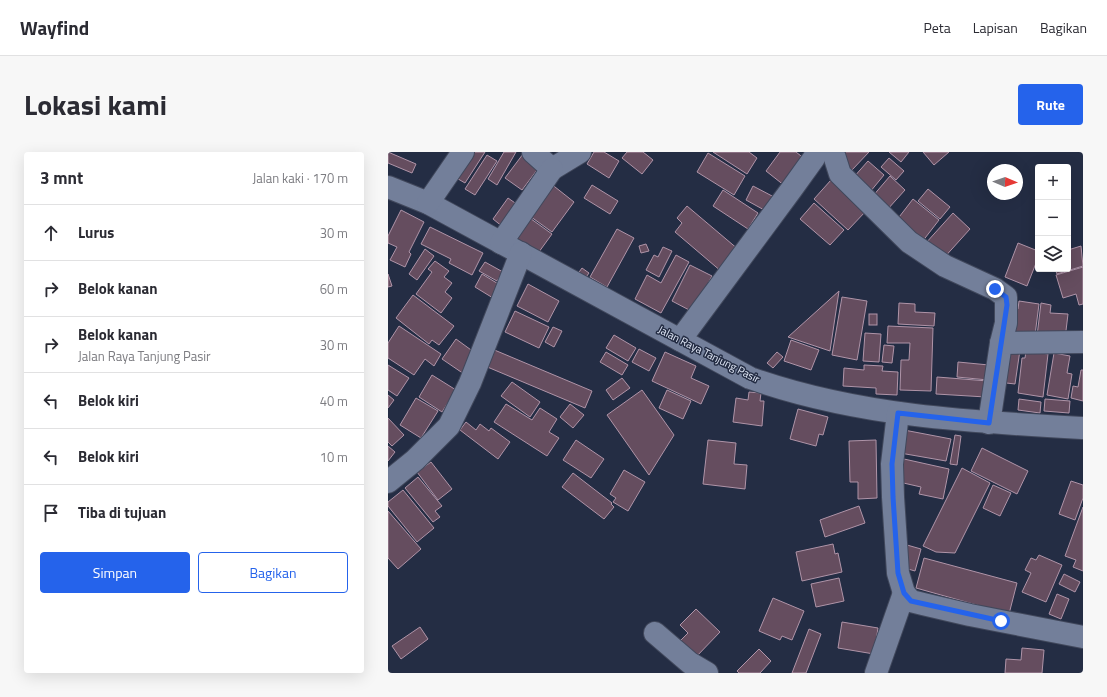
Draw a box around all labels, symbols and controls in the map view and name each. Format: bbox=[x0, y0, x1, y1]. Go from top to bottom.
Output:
text: Wayfind bbox=[20, 13, 89, 42]
text: Peta bbox=[923, 17, 951, 38]
text: Lapisan bbox=[973, 17, 1018, 38]
text: Bagikan bbox=[1040, 17, 1087, 38]
text: Lokasi kami bbox=[24, 83, 167, 126]
button: Rute bbox=[1018, 84, 1083, 125]
north arrow bbox=[987, 164, 1023, 200]
map controls bbox=[1035, 164, 1071, 272]
button: + bbox=[1035, 164, 1071, 200]
text: 3 mnt bbox=[40, 165, 83, 191]
text: Jalan kaki · 170 m bbox=[252, 168, 348, 188]
button: − bbox=[1035, 200, 1071, 236]
text: Lurus bbox=[78, 221, 114, 244]
icon: ahead bbox=[40, 222, 62, 244]
text: 30 m bbox=[320, 223, 348, 243]
button: layers bbox=[1035, 236, 1071, 272]
text: Belok kanan bbox=[78, 277, 158, 300]
icon: right bbox=[40, 278, 62, 300]
text: 60 m bbox=[320, 279, 348, 299]
route end bbox=[986, 280, 1004, 298]
street label: Jalan Raya Tanjung Pasir bbox=[655, 321, 763, 387]
text: Belok kanan bbox=[78, 323, 158, 346]
icon: right bbox=[40, 334, 62, 356]
text: 30 m bbox=[320, 335, 348, 355]
text: Jalan Raya Tanjung Pasir bbox=[78, 346, 211, 366]
text: Belok kiri bbox=[78, 389, 139, 412]
icon: left bbox=[40, 390, 62, 412]
text: 40 m bbox=[320, 391, 348, 411]
text: Belok kiri bbox=[78, 445, 139, 468]
icon: left bbox=[40, 446, 62, 468]
text: 10 m bbox=[320, 447, 348, 467]
text: Tiba di tujuan bbox=[78, 501, 166, 524]
icon: arrive bbox=[40, 502, 62, 524]
button: Simpan bbox=[40, 552, 190, 593]
button: Bagikan bbox=[198, 552, 348, 593]
route start bbox=[992, 612, 1010, 630]

